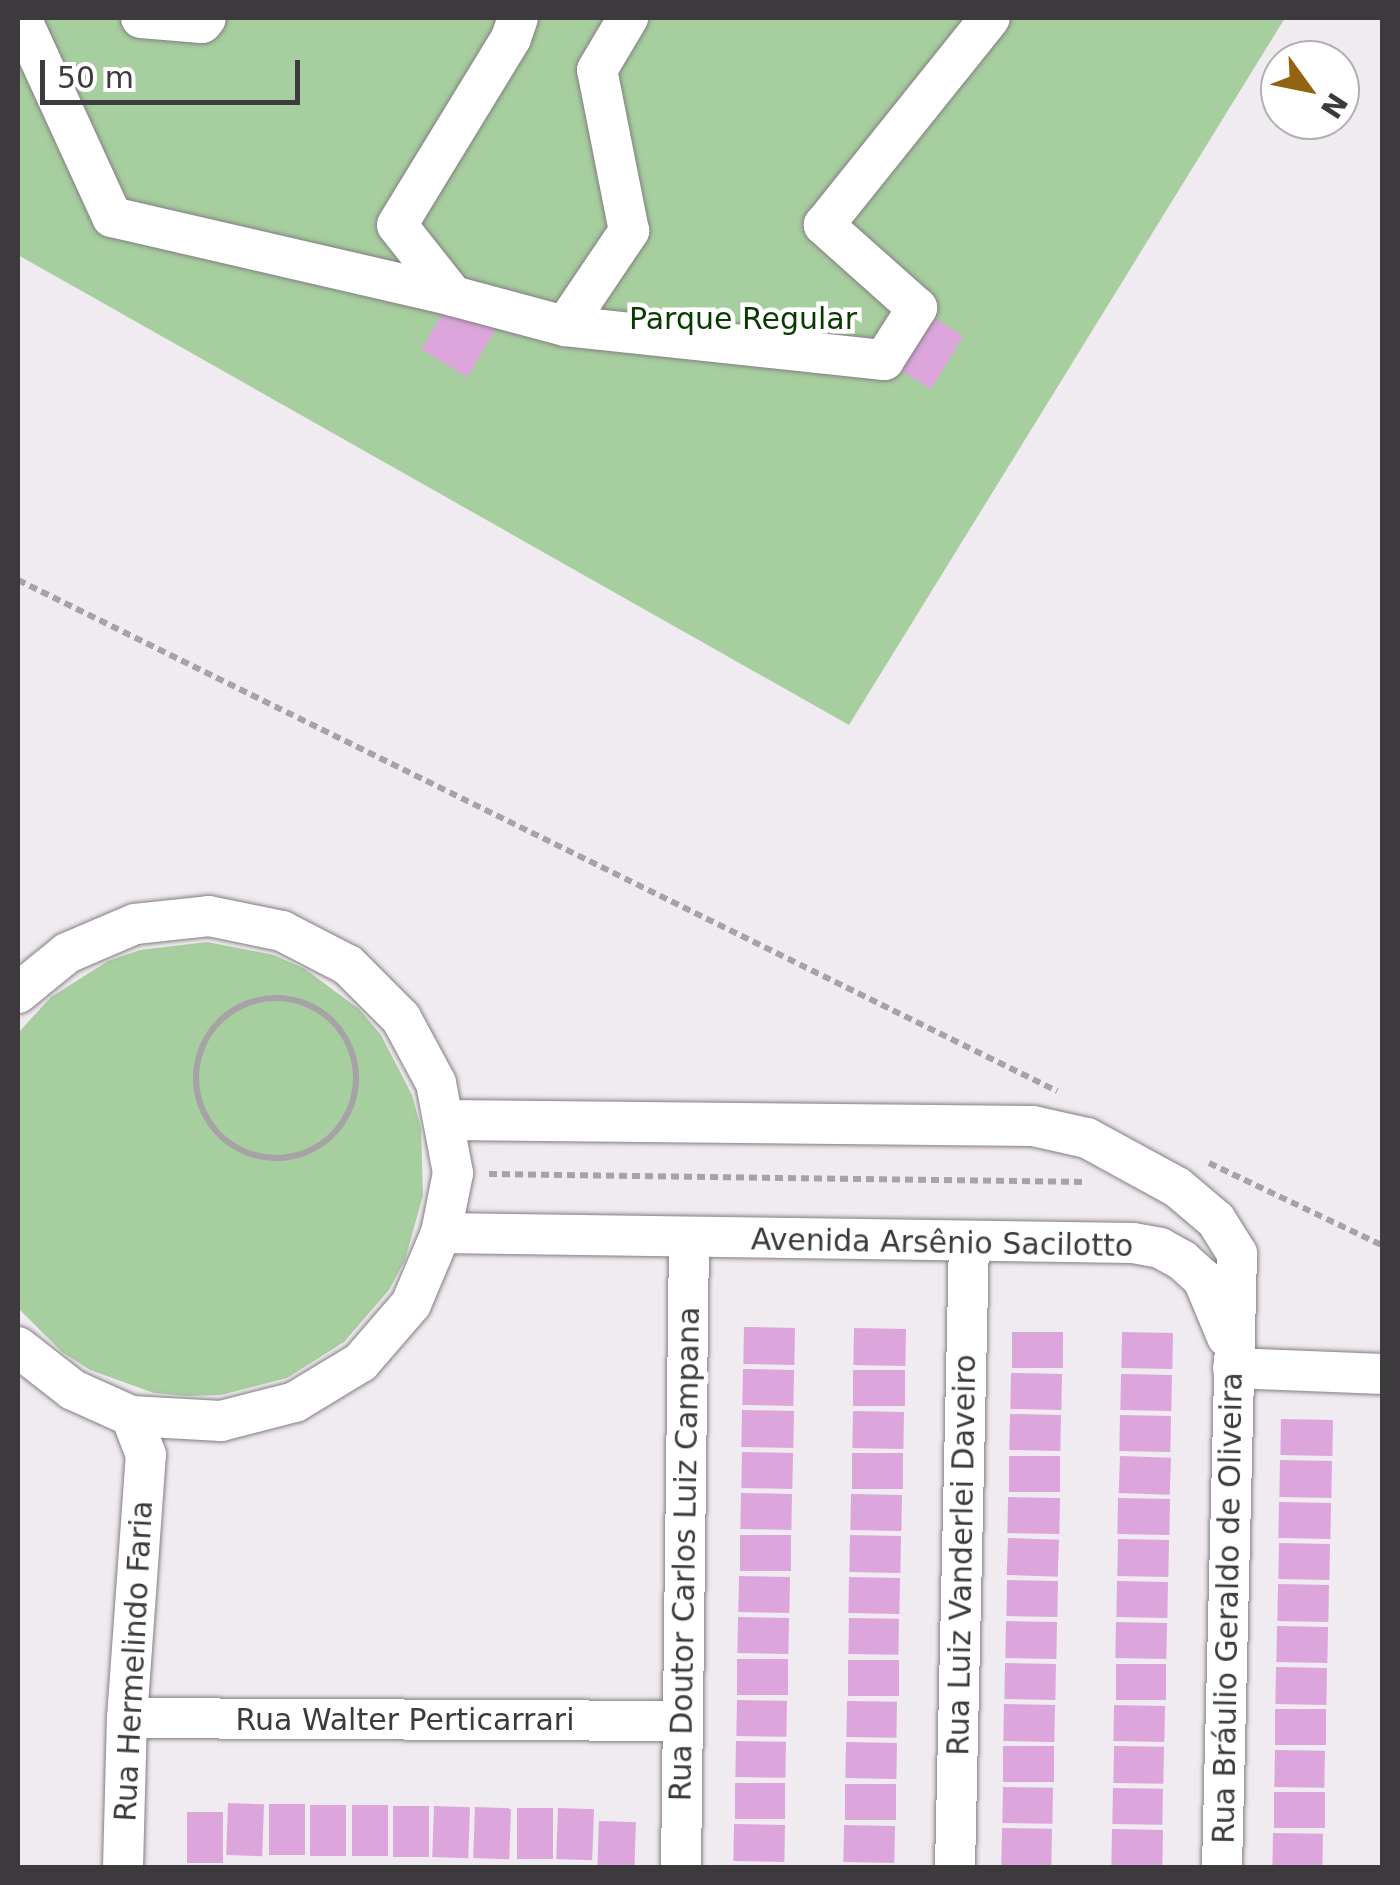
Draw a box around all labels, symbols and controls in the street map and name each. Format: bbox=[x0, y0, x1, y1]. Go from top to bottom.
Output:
scale bar bbox=[45, 40, 305, 102]
north arrow bbox=[1260, 40, 1360, 140]
text: 50 m bbox=[57, 60, 134, 95]
text: N bbox=[1314, 87, 1354, 124]
park label: Parque Regular bbox=[629, 301, 857, 337]
street label: Avenida Arsênio Sacilotto bbox=[751, 1222, 1133, 1264]
street label: Rua Doutor Carlos Luiz Campana bbox=[663, 1306, 707, 1802]
street label: Rua Luiz Vanderlei Daveiro bbox=[941, 1354, 983, 1756]
street label: Rua Bráulio Geraldo de Oliveira bbox=[1206, 1372, 1250, 1844]
street label: Rua Hermelindo Faria bbox=[108, 1500, 160, 1822]
street label: Rua Walter Perticarrari bbox=[236, 1702, 574, 1738]

